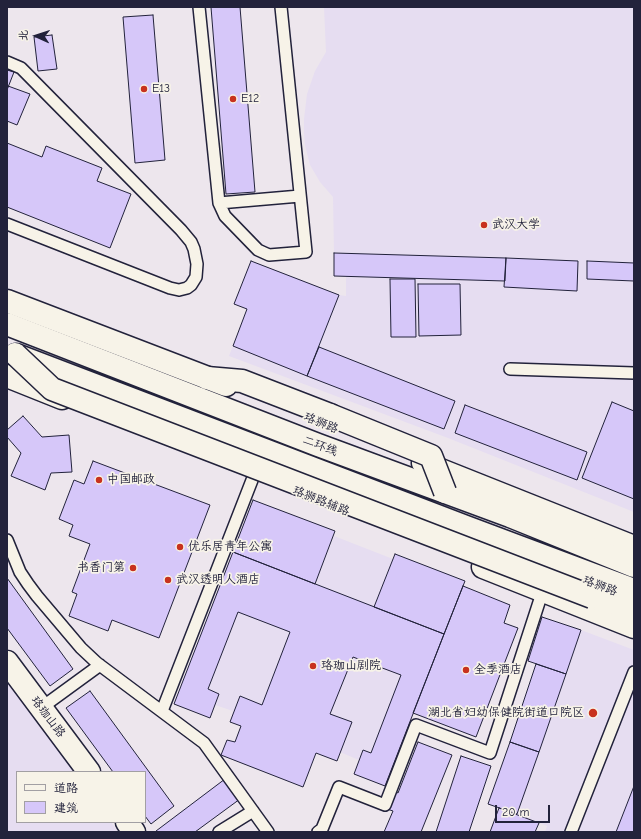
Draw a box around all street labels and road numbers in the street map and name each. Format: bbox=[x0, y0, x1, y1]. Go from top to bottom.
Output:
street label: 珞狮路 bbox=[302, 410, 340, 436]
street label: 二环线 bbox=[301, 433, 339, 459]
street label: 珞狮路辅路 bbox=[290, 483, 352, 519]
street label: 珞狮路 bbox=[581, 573, 619, 599]
street label: 珞珈山路 bbox=[28, 693, 68, 741]

